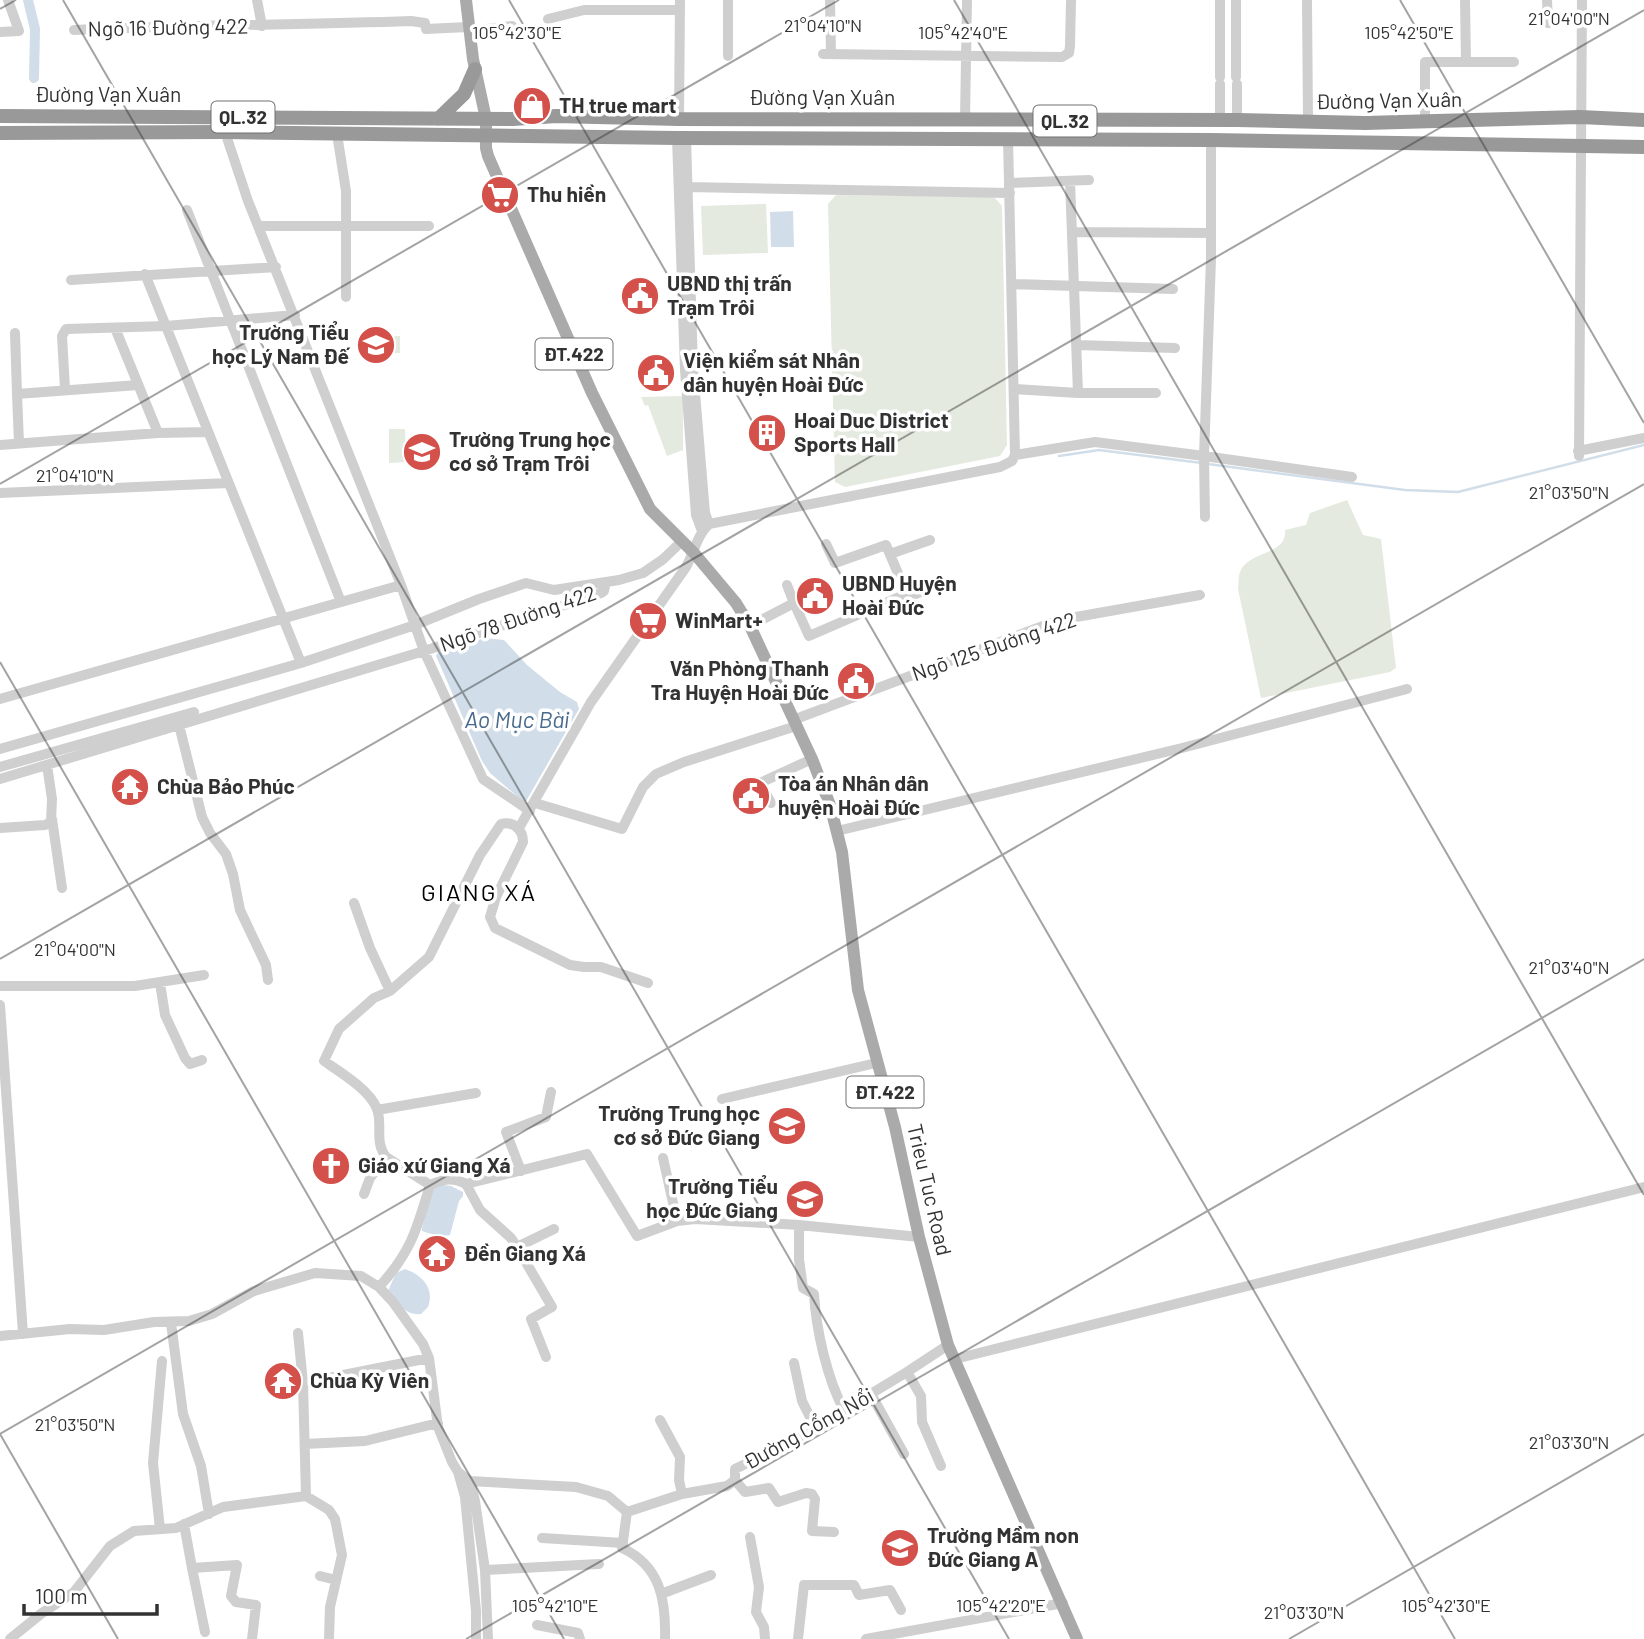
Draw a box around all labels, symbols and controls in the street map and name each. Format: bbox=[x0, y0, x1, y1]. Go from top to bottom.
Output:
text: 21°04'00"N bbox=[1528, 7, 1610, 29]
street label: Ngõ 16 Đường 422 bbox=[87, 13, 249, 40]
text: 21°04'10"N bbox=[784, 14, 862, 36]
text: 105°42'30"E bbox=[472, 21, 562, 43]
text: 105°42'40"E bbox=[918, 21, 1008, 43]
text: 105°42'50"E bbox=[1364, 21, 1454, 43]
street label: Đường Vạn Xuân bbox=[35, 81, 181, 106]
street label: Đường Vạn Xuân bbox=[749, 84, 895, 109]
shop icon: TH true mart bbox=[511, 85, 553, 127]
street label: Đường Vạn Xuân bbox=[1315, 86, 1462, 113]
place label: TH true mart bbox=[559, 92, 677, 117]
road number: QL.32 bbox=[212, 102, 274, 132]
road number: QL.32 bbox=[1034, 105, 1096, 136]
supermarket icon: Thu hiền bbox=[479, 174, 521, 216]
place label: Thu hiền bbox=[527, 181, 606, 206]
place label: UBND thị trấn Trạm Trôi bbox=[667, 270, 792, 319]
public building icon: UBND thị trấn Trạm Trôi bbox=[619, 275, 661, 317]
place label: Trường Tiểu học Lý Nam Đế bbox=[212, 319, 351, 368]
school or university icon: Trường Tiểu học Lý Nam Đế bbox=[355, 324, 397, 366]
road number: ĐT.422 bbox=[536, 338, 612, 370]
place label: Viện kiểm sát Nhân dân huyện Hoài Đức bbox=[683, 347, 864, 397]
public building icon: Viện kiểm sát Nhân dân huyện Hoài Đức bbox=[635, 352, 677, 394]
place label: Hoai Duc District Sports Hall bbox=[794, 407, 949, 456]
building icon: Hoai Duc District Sports Hall bbox=[746, 412, 788, 454]
place label: Trường Trung học cơ sở Trạm Trôi bbox=[449, 426, 611, 475]
school or university icon: Trường Trung học cơ sở Trạm Trôi bbox=[401, 431, 443, 473]
text: 21°04'10"N bbox=[36, 464, 114, 486]
text: 21°03'50"N bbox=[1529, 481, 1609, 503]
place label: UBND Huyện Hoài Đức bbox=[842, 570, 957, 619]
public building icon: UBND Huyện Hoài Đức bbox=[794, 575, 836, 617]
street label: Ngõ 78 Đường 422 bbox=[436, 579, 599, 656]
supermarket icon: WinMart+ bbox=[627, 600, 669, 642]
street label: Ngõ 125 Đường 422 bbox=[908, 606, 1079, 685]
place label: WinMart+ bbox=[675, 607, 763, 632]
place label: Văn Phòng Thanh Tra Huyện Hoài Đức bbox=[651, 655, 829, 705]
public building icon: Văn Phòng Thanh Tra Huyện Hoài Đức bbox=[835, 660, 877, 702]
water label: Ao Mục Bài bbox=[465, 705, 570, 733]
temple icon: Chùa Bảo Phúc bbox=[109, 766, 151, 808]
place label: Tòa án Nhân dân huyện Hoài Đức bbox=[778, 770, 929, 820]
place label: Chùa Bảo Phúc bbox=[157, 773, 295, 798]
public building icon: Tòa án Nhân dân huyện Hoài Đức bbox=[730, 775, 772, 817]
district label: GIANG XÁ bbox=[421, 877, 537, 906]
text: 21°04'00"N bbox=[34, 938, 116, 960]
text: 21°03'40"N bbox=[1528, 956, 1610, 978]
road number: ĐT.422 bbox=[846, 1076, 924, 1108]
place label: Trường Trung học cơ sở Đức Giang bbox=[598, 1100, 760, 1149]
school or university icon: Trường Trung học cơ sở Đức Giang bbox=[766, 1105, 808, 1147]
street label: Trieu Tuc Road bbox=[903, 1121, 958, 1258]
church icon: Giáo xứ Giang Xá bbox=[310, 1145, 352, 1187]
place label: Giáo xứ Giang Xá bbox=[358, 1152, 511, 1177]
place label: Trường Tiểu học Đức Giang bbox=[646, 1173, 778, 1222]
school or university icon: Trường Tiểu học Đức Giang bbox=[784, 1178, 826, 1220]
temple icon: Đền Giang Xá bbox=[416, 1233, 458, 1275]
place label: Đền Giang Xá bbox=[464, 1240, 586, 1265]
temple icon: Chùa Kỳ Viên bbox=[262, 1360, 304, 1402]
place label: Chùa Kỳ Viên bbox=[310, 1367, 429, 1392]
street label: Đường Cổng Nổi bbox=[739, 1382, 878, 1474]
text: 21°03'50"N bbox=[35, 1413, 115, 1435]
text: 21°03'30"N bbox=[1529, 1431, 1609, 1453]
place label: Trường Mầm non Đức Giang A bbox=[927, 1522, 1079, 1571]
school or university icon: Trường Mầm non Đức Giang A bbox=[879, 1527, 921, 1569]
scale bar bbox=[24, 1572, 158, 1616]
text: 100 m bbox=[35, 1583, 88, 1608]
text: 105°42'10"E bbox=[512, 1594, 598, 1616]
text: 105°42'20"E bbox=[956, 1594, 1046, 1616]
text: 105°42'30"E bbox=[1401, 1594, 1491, 1616]
text: 21°03'30"N bbox=[1264, 1601, 1344, 1623]

